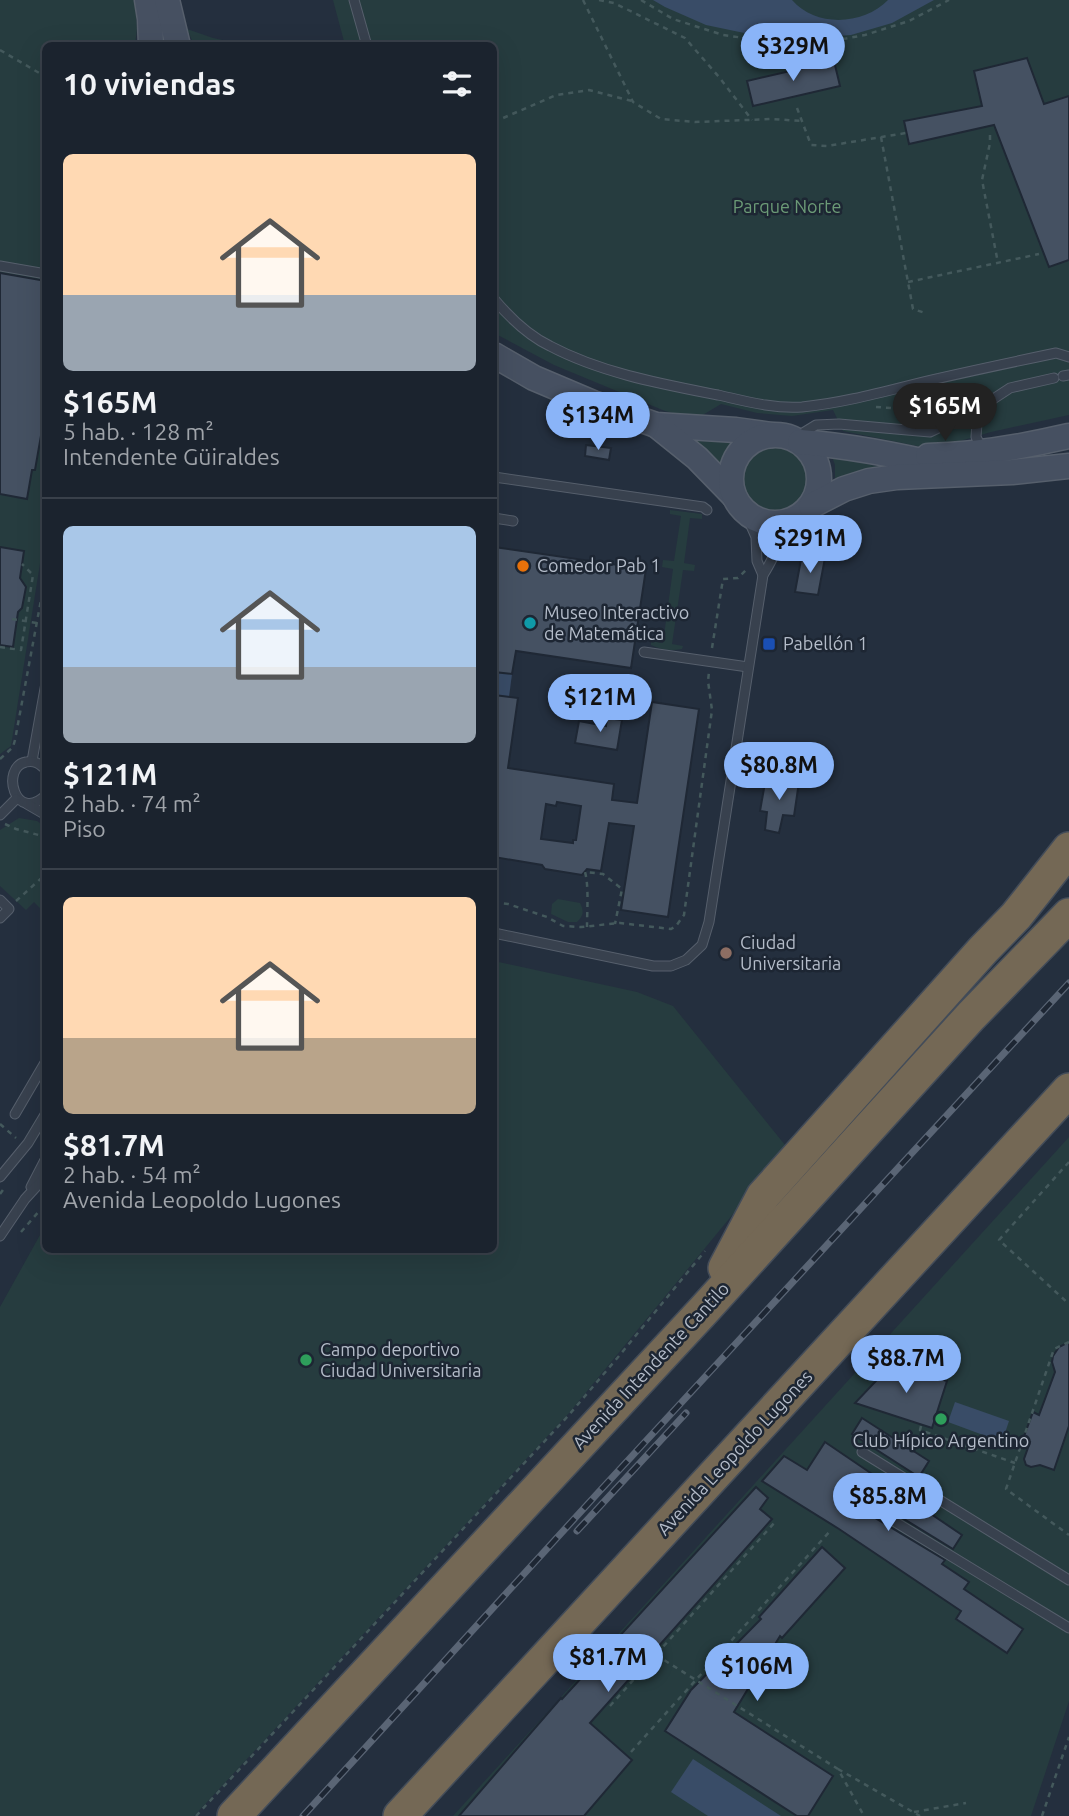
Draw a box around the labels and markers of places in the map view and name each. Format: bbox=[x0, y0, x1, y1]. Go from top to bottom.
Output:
pin: $329M bbox=[744, 24, 842, 83]
pin: $165M bbox=[896, 384, 994, 443]
pin: $134M bbox=[549, 392, 647, 452]
pin: $291M bbox=[761, 516, 859, 575]
place label: Comedor Pab 1 bbox=[537, 555, 661, 575]
marker: Comedor Pab 1 bbox=[515, 558, 531, 574]
place label: Museo Interactivo de Matemática bbox=[544, 602, 689, 643]
marker: Museo Interactivo de Matemática bbox=[522, 615, 538, 631]
place label: Pabellón 1 bbox=[783, 633, 868, 653]
marker: Pabellón 1 bbox=[761, 636, 777, 652]
pin: $121M bbox=[551, 674, 649, 734]
pin: $80.8M bbox=[722, 742, 836, 802]
place label: Ciudad Universitaria bbox=[740, 932, 841, 973]
marker: Ciudad Universitaria bbox=[718, 945, 734, 961]
pin: $88.7M bbox=[849, 1336, 963, 1395]
place label: Campo deportivo Ciudad Universitaria bbox=[320, 1339, 481, 1380]
marker: Campo deportivo Ciudad Universitaria bbox=[298, 1352, 314, 1368]
marker: Club Hípico Argentino bbox=[933, 1411, 949, 1427]
place label: Club Hípico Argentino bbox=[853, 1430, 1029, 1450]
pin: $85.8M bbox=[831, 1474, 945, 1533]
pin: $81.7M bbox=[551, 1634, 665, 1694]
pin: $106M bbox=[708, 1644, 806, 1703]

